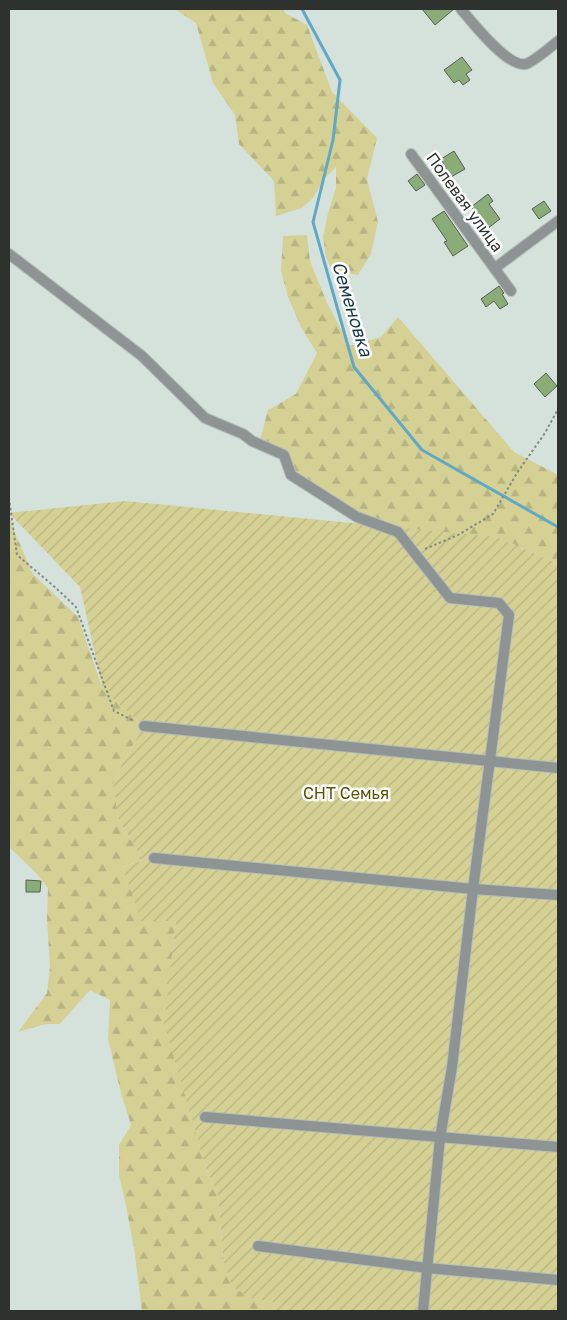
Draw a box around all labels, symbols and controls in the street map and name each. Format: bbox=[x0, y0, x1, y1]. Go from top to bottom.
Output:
street label: Полевая улица bbox=[422, 148, 508, 256]
water label: Семеновка bbox=[328, 258, 378, 360]
park label: СНТ Семья bbox=[303, 783, 389, 803]

